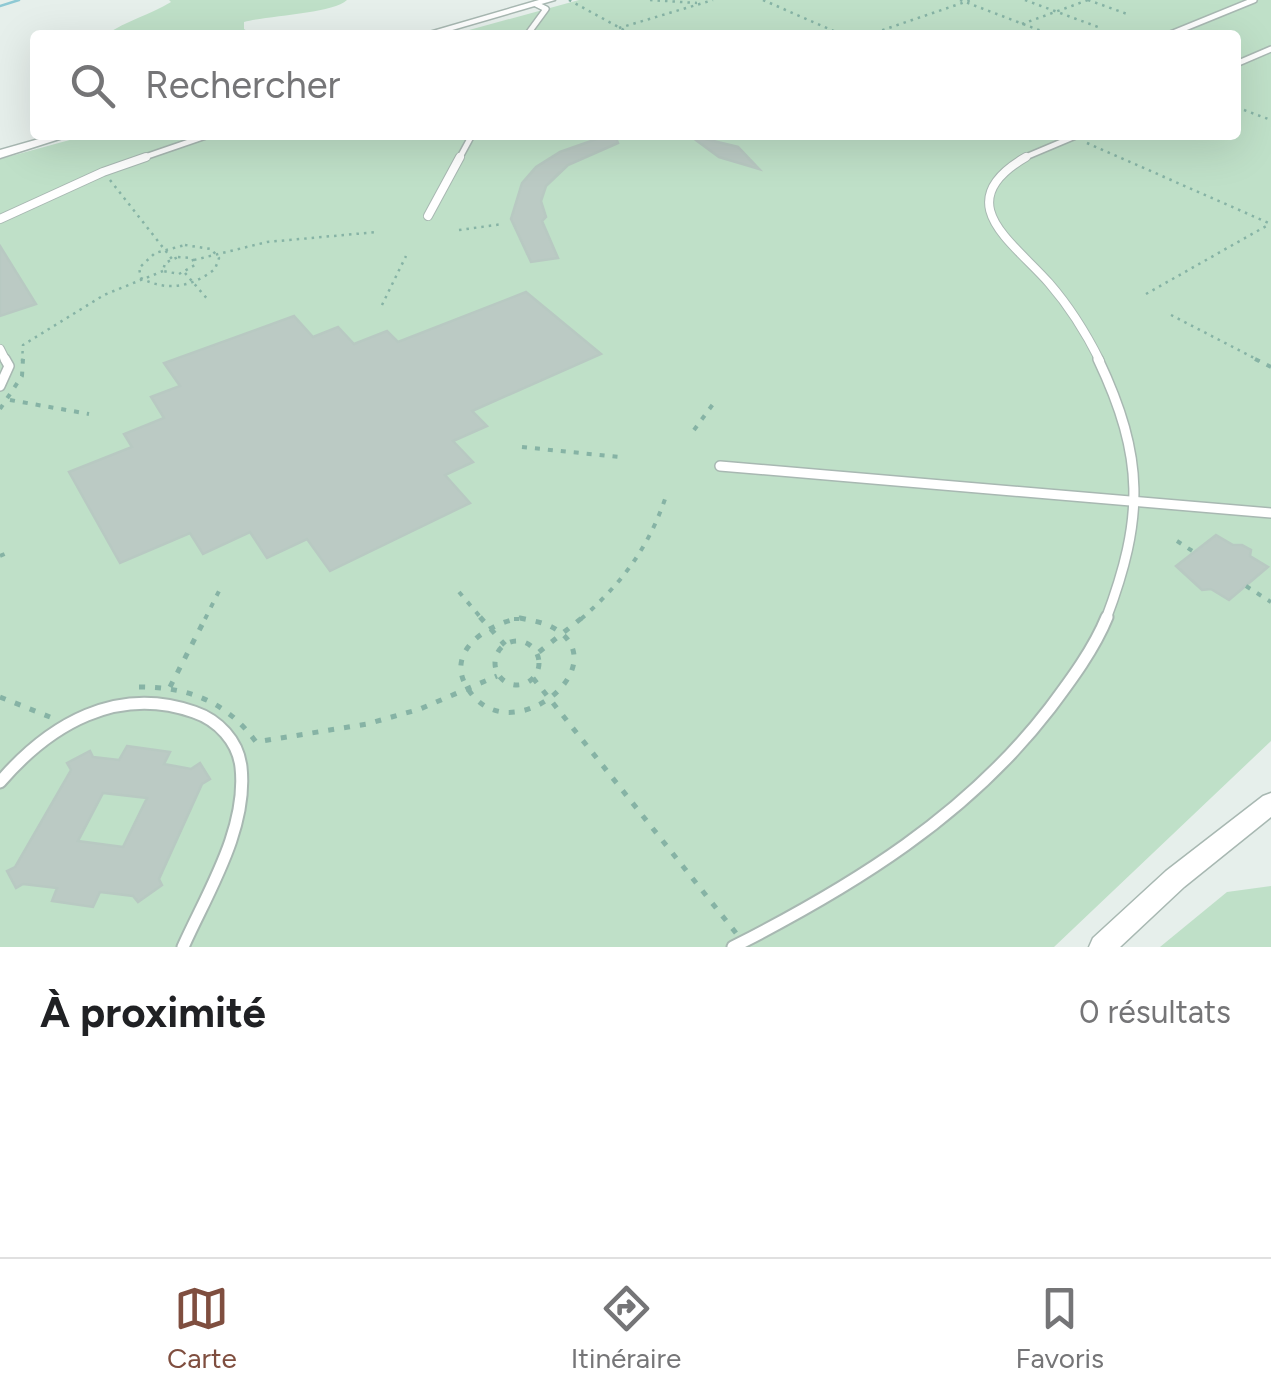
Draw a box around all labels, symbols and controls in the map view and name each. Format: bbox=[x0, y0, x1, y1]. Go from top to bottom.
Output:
search box bbox=[30, 30, 1241, 140]
icon: search bbox=[65, 58, 120, 113]
text: Rechercher bbox=[145, 62, 340, 108]
text: À proximité bbox=[40, 987, 266, 1038]
text: 0 résultats bbox=[1079, 993, 1231, 1031]
tab: Carte bbox=[167, 1281, 237, 1375]
tab: Itinéraire bbox=[571, 1281, 681, 1375]
tab: Favoris bbox=[1015, 1281, 1104, 1375]

